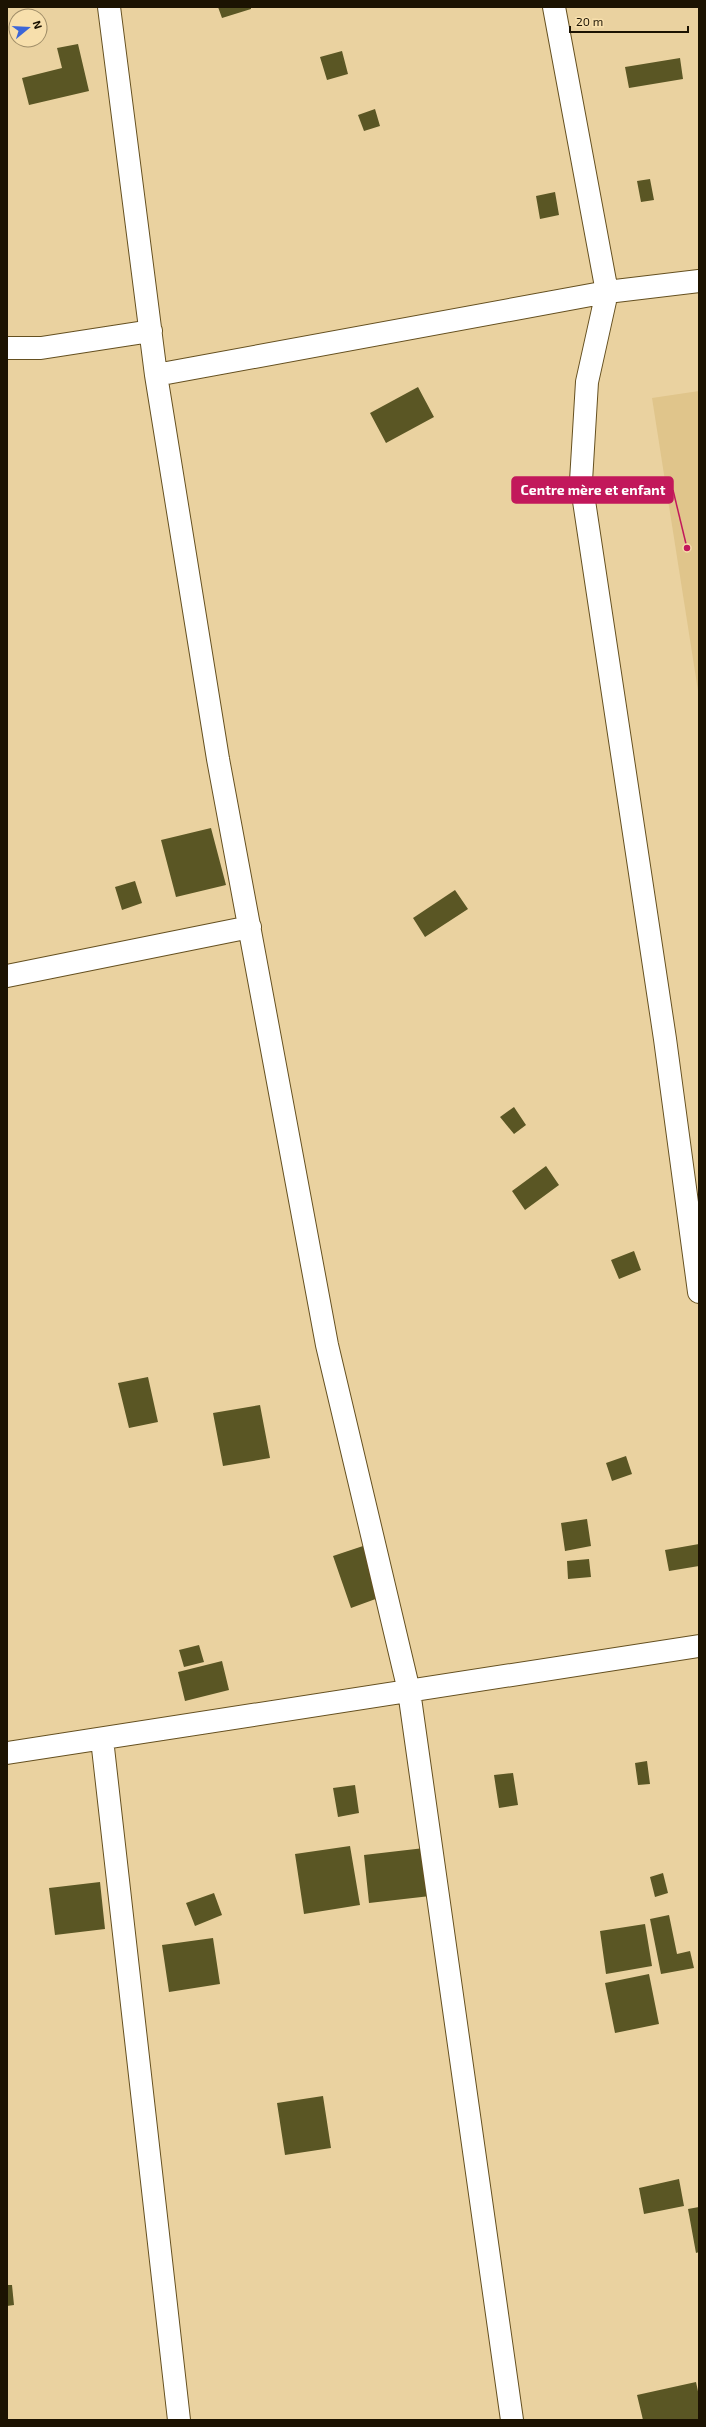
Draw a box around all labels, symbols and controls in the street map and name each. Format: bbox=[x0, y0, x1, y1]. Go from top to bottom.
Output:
north arrow bbox=[8, 8, 48, 48]
scale bar bbox=[570, 8, 688, 34]
text: 20 m bbox=[576, 14, 603, 28]
text: N bbox=[31, 19, 45, 31]
callout: Centre mère et enfant bbox=[512, 477, 673, 503]
text: Centre mère et enfant bbox=[521, 481, 666, 498]

